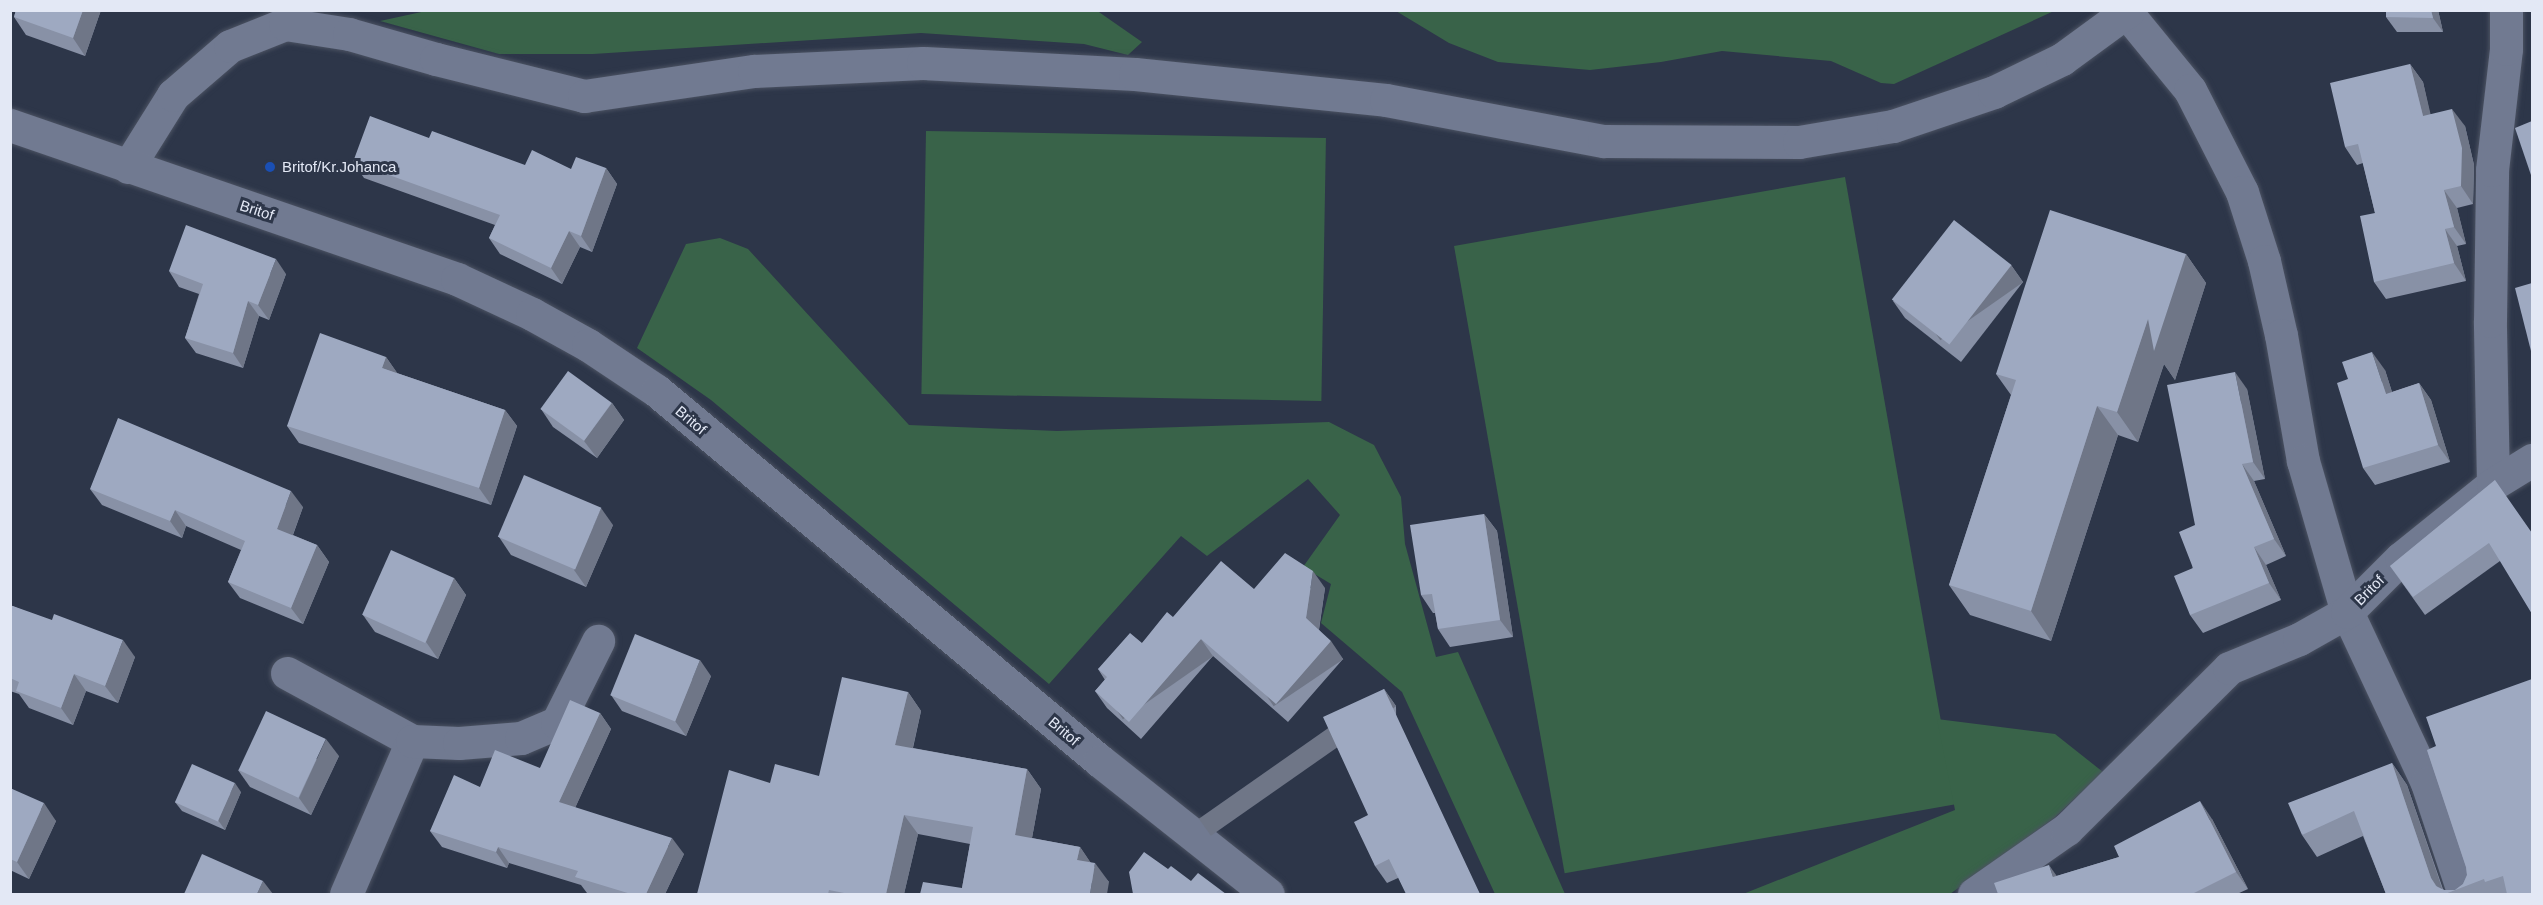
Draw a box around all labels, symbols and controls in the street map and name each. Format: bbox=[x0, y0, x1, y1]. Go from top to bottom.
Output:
place label: Britof/Kr.Johanca bbox=[282, 158, 396, 176]
marker: Britof/Kr.Johanca bbox=[263, 160, 277, 174]
street label: Britof bbox=[238, 196, 276, 224]
street label: Britof bbox=[672, 402, 710, 438]
street label: Britof bbox=[2350, 571, 2388, 609]
street label: Britof bbox=[1045, 713, 1083, 749]

